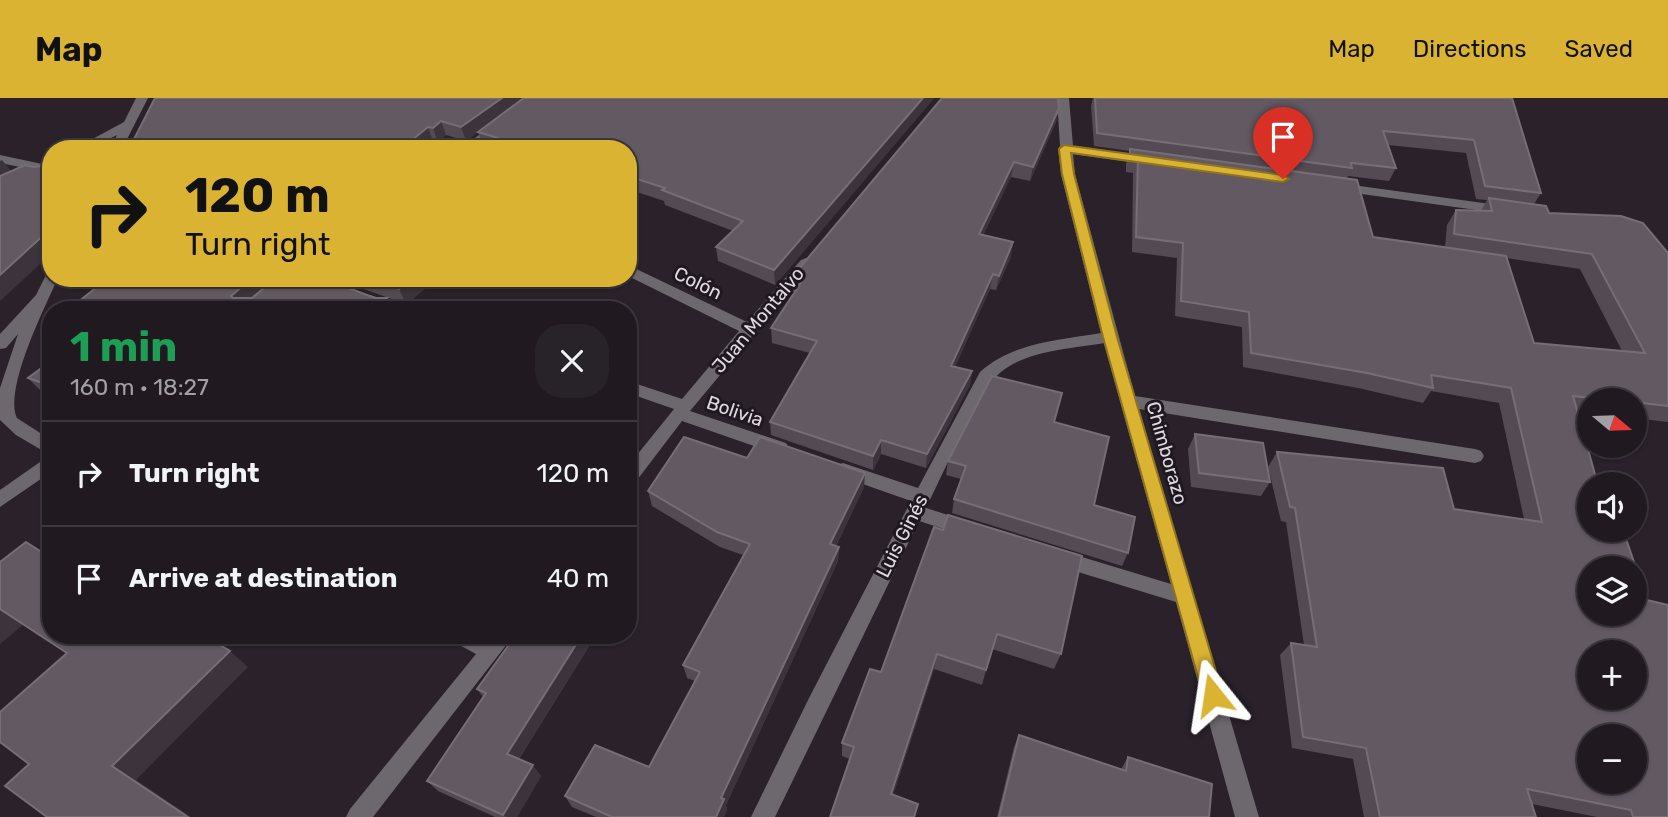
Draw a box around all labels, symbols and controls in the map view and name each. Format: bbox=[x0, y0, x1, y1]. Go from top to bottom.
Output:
text: Map bbox=[35, 30, 103, 69]
text: Map bbox=[1328, 35, 1375, 63]
text: Directions bbox=[1413, 35, 1526, 63]
text: Saved bbox=[1564, 35, 1633, 63]
pin bbox=[1253, 107, 1313, 179]
icon: arrive bbox=[1264, 118, 1302, 156]
text: 120 m bbox=[185, 166, 330, 224]
icon: right bbox=[70, 168, 161, 259]
text: Turn right bbox=[185, 225, 330, 263]
street label: Colón bbox=[670, 262, 726, 304]
street label: Juan Montalvo bbox=[707, 262, 809, 378]
text: 1 min bbox=[70, 322, 177, 372]
button: close bbox=[535, 324, 609, 398]
text: 160 m · 18:27 bbox=[70, 373, 209, 401]
north arrow bbox=[1577, 388, 1647, 458]
map controls bbox=[1577, 388, 1647, 794]
street label: Bolivia bbox=[704, 391, 766, 431]
street label: Chimborazo bbox=[1141, 399, 1193, 507]
icon: right bbox=[70, 455, 108, 493]
text: Turn right bbox=[129, 458, 259, 489]
text: 120 m bbox=[537, 458, 609, 489]
button: sound bbox=[1577, 472, 1647, 542]
street label: Luis Ginés bbox=[871, 491, 933, 581]
button: layers bbox=[1577, 556, 1647, 626]
icon: arrive bbox=[70, 560, 108, 598]
text: Arrive at destination bbox=[129, 563, 397, 594]
text: 40 m bbox=[547, 563, 609, 594]
button: + bbox=[1577, 640, 1647, 710]
position arrow bbox=[1176, 658, 1250, 732]
button: − bbox=[1577, 724, 1647, 794]

